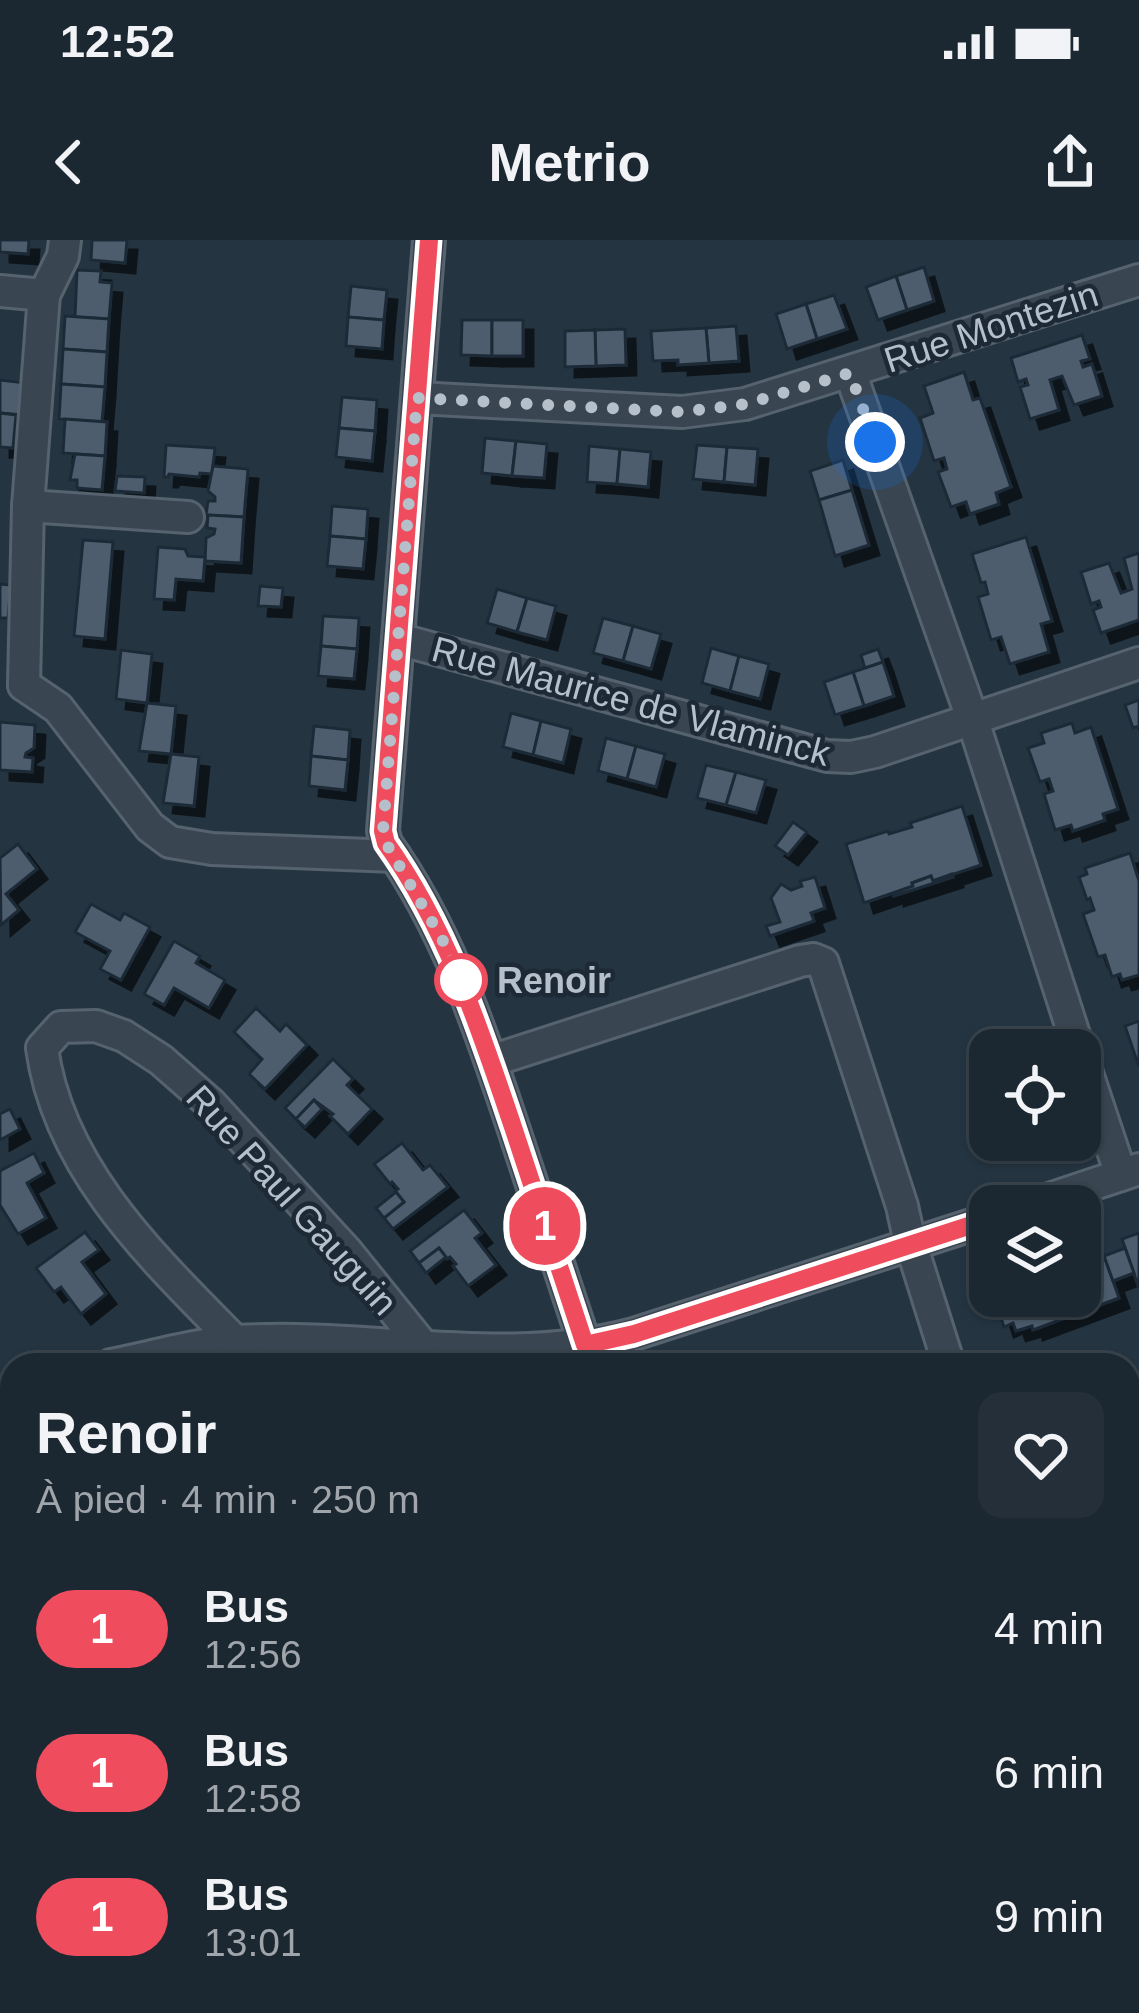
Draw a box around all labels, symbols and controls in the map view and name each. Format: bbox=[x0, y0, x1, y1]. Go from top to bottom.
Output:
text: 12:52 bbox=[60, 16, 175, 67]
icon: back bbox=[36, 129, 102, 195]
icon: share bbox=[1037, 129, 1103, 195]
text: Metrio bbox=[489, 132, 651, 192]
street label: Rue Montezin bbox=[879, 273, 1103, 381]
your location bbox=[845, 412, 905, 472]
street label: Rue Maurice de Vlaminck bbox=[428, 628, 835, 774]
marker: Renoir bbox=[436, 955, 486, 1005]
place label: Renoir bbox=[497, 960, 611, 1001]
map controls bbox=[969, 1029, 1101, 1317]
button: locate bbox=[969, 1029, 1101, 1161]
street label: Rue Paul Gauguin bbox=[178, 1077, 406, 1323]
button: layers bbox=[969, 1185, 1101, 1317]
line badge: 1 bbox=[506, 1187, 584, 1265]
text: 1 bbox=[533, 1202, 557, 1249]
button: heart bbox=[978, 1392, 1104, 1518]
text: Renoir bbox=[36, 1401, 217, 1465]
text: À pied · 4 min · 250 m bbox=[36, 1478, 420, 1521]
text: Bus bbox=[204, 1581, 289, 1632]
text: 4 min bbox=[994, 1603, 1104, 1654]
text: 1 bbox=[90, 1605, 114, 1652]
text: 12:56 bbox=[204, 1633, 302, 1676]
text: Bus bbox=[204, 1725, 289, 1776]
text: 6 min bbox=[994, 1747, 1104, 1798]
text: 1 bbox=[90, 1749, 114, 1796]
text: 12:58 bbox=[204, 1777, 302, 1820]
text: Bus bbox=[204, 1869, 289, 1920]
text: 9 min bbox=[994, 1891, 1104, 1942]
text: 1 bbox=[90, 1893, 114, 1940]
text: 13:01 bbox=[204, 1921, 302, 1964]

